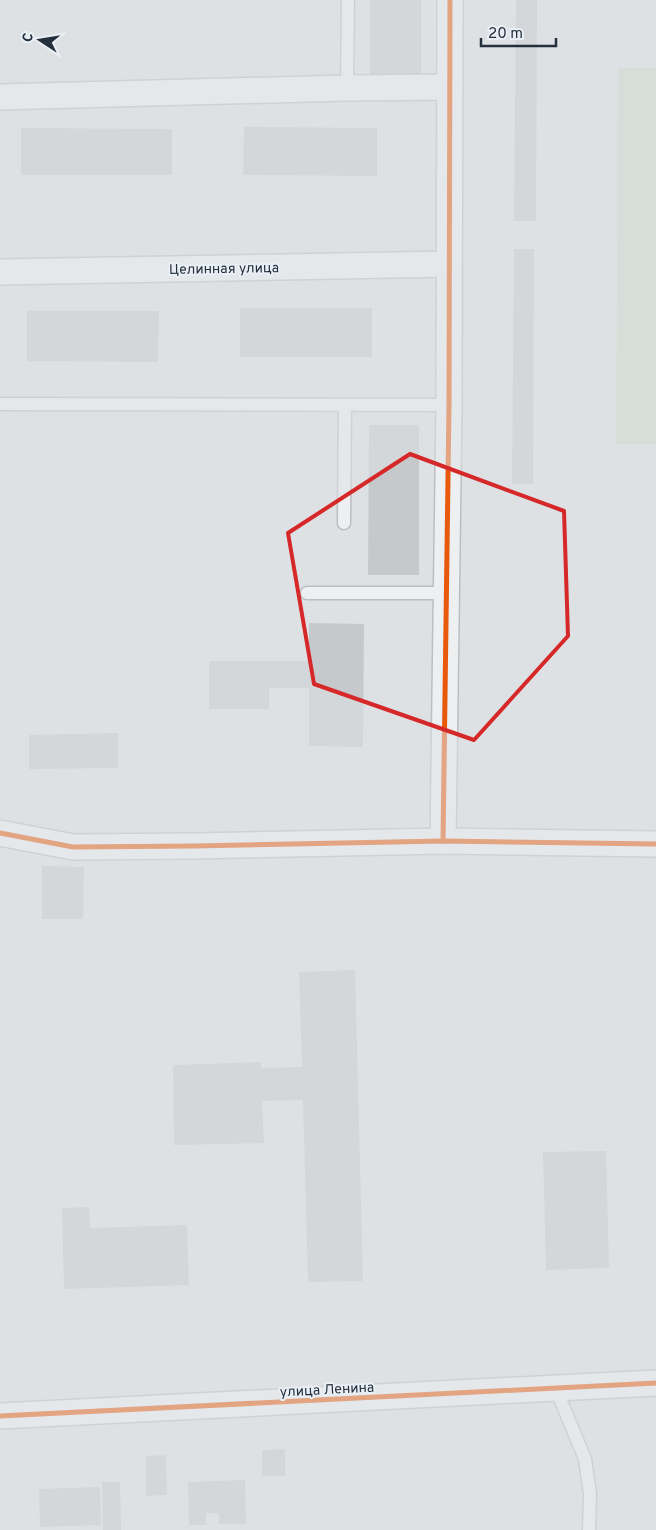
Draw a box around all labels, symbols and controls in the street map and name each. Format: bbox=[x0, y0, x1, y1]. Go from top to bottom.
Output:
north arrow bbox=[15, 15, 65, 65]
scale bar bbox=[481, 15, 556, 47]
text: 20 m bbox=[488, 25, 523, 44]
text: С bbox=[20, 31, 38, 44]
street label: Целинная улица bbox=[169, 260, 279, 279]
street label: улица Ленина bbox=[279, 1380, 375, 1401]

